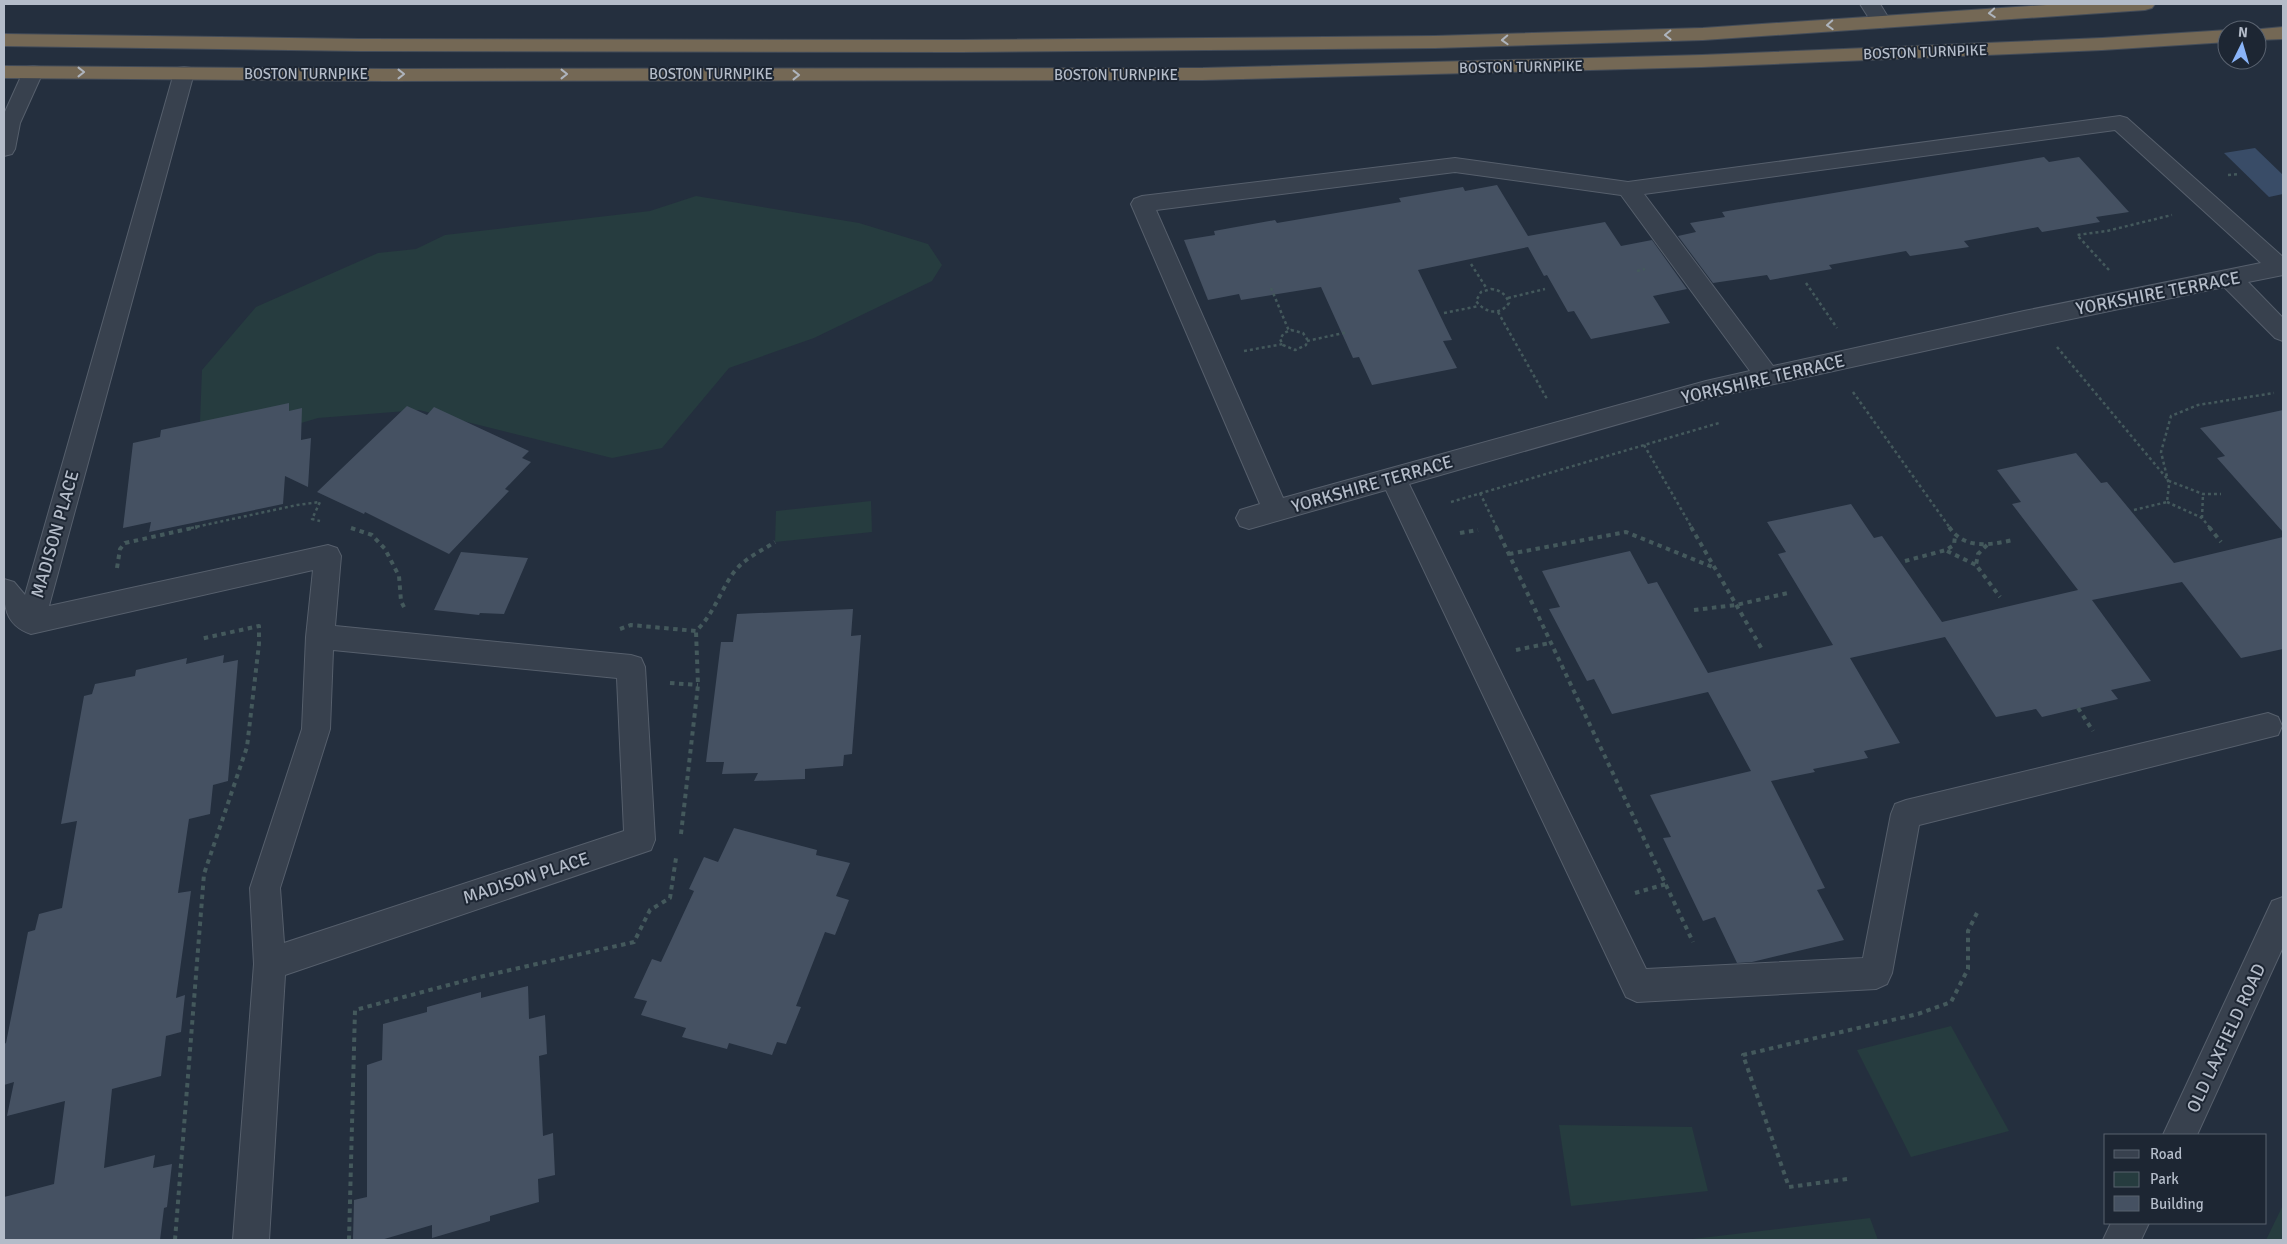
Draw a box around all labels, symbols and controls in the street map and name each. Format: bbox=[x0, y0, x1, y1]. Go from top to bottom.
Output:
one-way arrow bbox=[1988, 8, 1996, 19]
one-way arrow bbox=[1826, 19, 1834, 30]
north arrow bbox=[2217, 20, 2267, 70]
text: N bbox=[2237, 24, 2249, 41]
one-way arrow bbox=[1664, 30, 1672, 40]
one-way arrow bbox=[1501, 35, 1509, 45]
street label: BOSTON TURNPIKE bbox=[1863, 41, 1987, 63]
street label: BOSTON TURNPIKE bbox=[1459, 57, 1583, 77]
street label: BOSTON TURNPIKE bbox=[244, 65, 368, 83]
street label: BOSTON TURNPIKE bbox=[649, 65, 773, 83]
street label: BOSTON TURNPIKE bbox=[1054, 66, 1178, 84]
one-way arrow bbox=[78, 67, 86, 77]
one-way arrow bbox=[398, 69, 406, 80]
one-way arrow bbox=[560, 69, 568, 79]
one-way arrow bbox=[793, 70, 801, 80]
street label: YORKSHIRE TERRACE bbox=[2074, 266, 2242, 320]
street label: YORKSHIRE TERRACE bbox=[1679, 349, 1847, 409]
street label: YORKSHIRE TERRACE bbox=[1289, 450, 1455, 518]
street label: MADISON PLACE bbox=[26, 468, 84, 600]
street label: MADISON PLACE bbox=[460, 847, 592, 909]
street label: OLD LAXFIELD ROAD bbox=[2182, 960, 2270, 1116]
legend bbox=[2104, 1134, 2267, 1224]
text: Road bbox=[2150, 1145, 2182, 1163]
text: Park bbox=[2150, 1170, 2179, 1188]
text: Building bbox=[2150, 1195, 2204, 1213]

